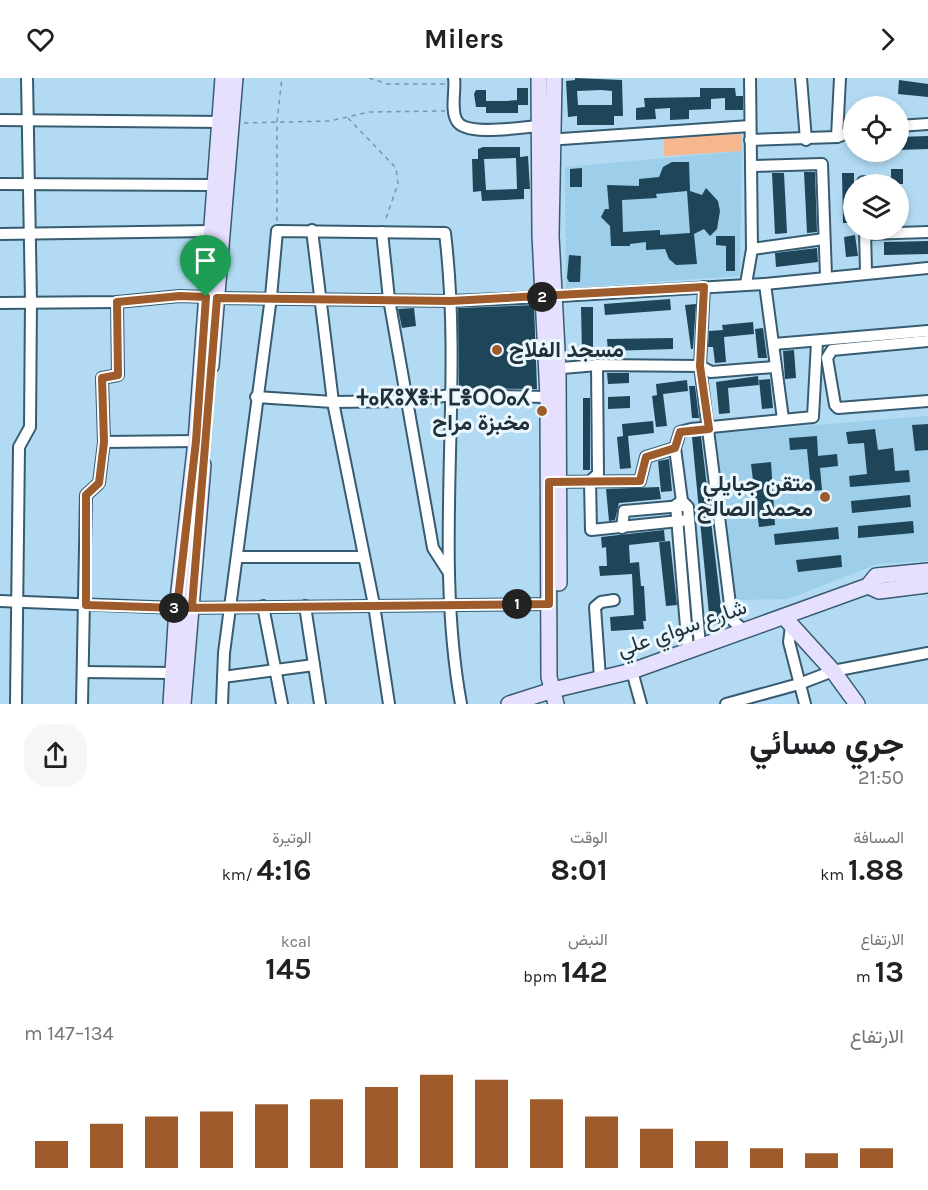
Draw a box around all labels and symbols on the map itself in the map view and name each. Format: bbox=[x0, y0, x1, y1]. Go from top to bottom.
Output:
pin bbox=[180, 235, 231, 297]
pin: 2 bbox=[527, 282, 557, 312]
place label: مسجد الفلاح bbox=[509, 337, 624, 364]
marker: مسجد الفلاح bbox=[490, 343, 504, 357]
place label: ⵜⴰⴽⵓⵅⴻⵜ ⵎⴻⵔⵔⴰⵃ مخبزة مراح bbox=[357, 385, 530, 437]
marker: ⵜⴰⴽⵓⵅⴻⵜ ⵎⴻⵔⵔⴰⵃ مخبزة مراح bbox=[535, 404, 549, 418]
place label: متقن جبايلي محمد الصالح bbox=[697, 471, 813, 524]
marker: متقن جبايلي محمد الصالح bbox=[818, 490, 832, 504]
pin: 1 bbox=[502, 589, 532, 619]
pin: 3 bbox=[159, 593, 189, 623]
street label: شارع سواي علي bbox=[614, 594, 752, 667]

